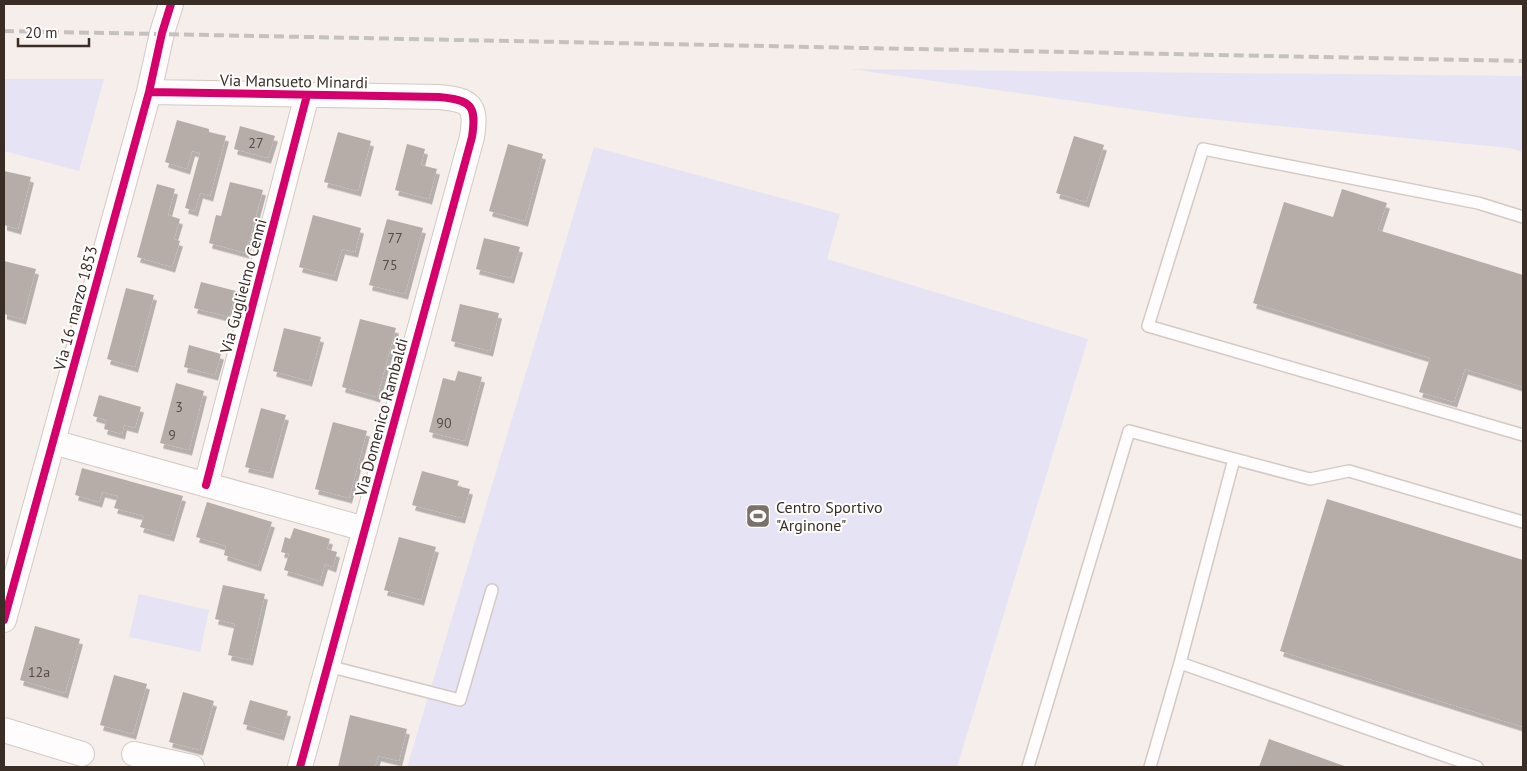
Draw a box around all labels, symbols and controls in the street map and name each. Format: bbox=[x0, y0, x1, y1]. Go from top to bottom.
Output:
scale bar bbox=[18, 15, 89, 47]
text: 20 m bbox=[25, 23, 58, 42]
street label: Via Mansueto Minardi bbox=[219, 70, 368, 92]
house number: 27 bbox=[248, 134, 264, 152]
street label: Via Guglielmo Cenni bbox=[215, 216, 271, 357]
house number: 77 bbox=[387, 229, 403, 247]
street label: Via 16 marzo 1853 bbox=[48, 243, 101, 374]
house number: 75 bbox=[382, 256, 398, 274]
street label: Via Domenico Rambaldi bbox=[350, 336, 412, 499]
house number: 3 bbox=[175, 398, 183, 416]
house number: 90 bbox=[436, 414, 452, 432]
house number: 9 bbox=[168, 426, 176, 444]
place label: Centro Sportivo "Arginone" bbox=[776, 497, 883, 535]
sports icon: Centro Sportivo "Arginone" bbox=[745, 503, 771, 529]
house number: 12a bbox=[28, 663, 50, 681]

